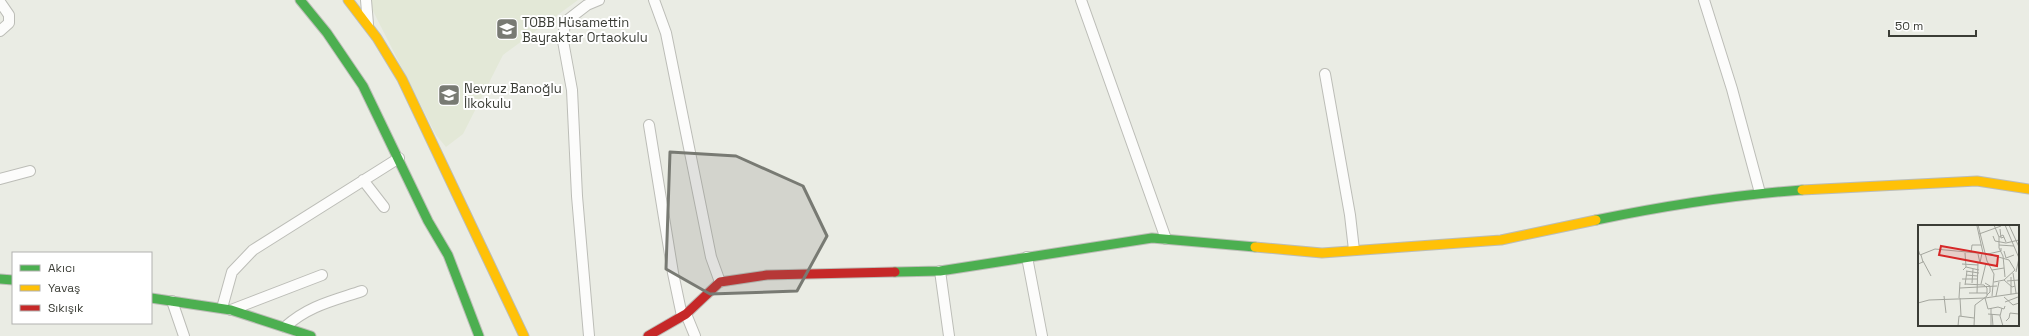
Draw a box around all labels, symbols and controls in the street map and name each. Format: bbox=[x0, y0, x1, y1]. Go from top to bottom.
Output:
scale bar bbox=[1889, 12, 1976, 38]
place label: TOBB Hüsamettin Bayraktar Ortaokulu bbox=[522, 14, 648, 46]
school or university icon: TOBB Hüsamettin Bayraktar Ortaokulu bbox=[494, 16, 520, 42]
text: 50 m bbox=[1895, 18, 1923, 34]
place label: Nevruz Banoğlu İlkokulu bbox=[464, 80, 562, 112]
school or university icon: Nevruz Banoğlu İlkokulu bbox=[436, 82, 462, 108]
inset map bbox=[1918, 225, 2019, 326]
legend bbox=[12, 252, 152, 324]
text: Akıcı bbox=[48, 260, 75, 276]
text: Yavaş bbox=[48, 280, 80, 296]
text: Sıkışık bbox=[48, 300, 84, 316]

